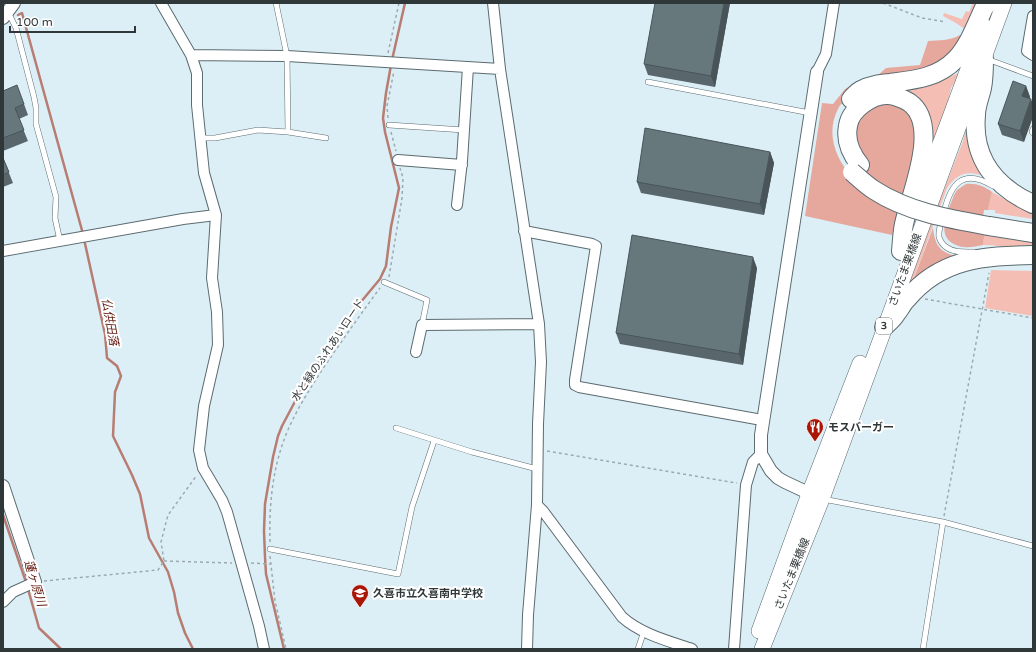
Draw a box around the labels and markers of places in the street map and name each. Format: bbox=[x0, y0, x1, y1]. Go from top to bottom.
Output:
restaurant icon: モスバーガー bbox=[805, 417, 825, 442]
place label: モスバーガー bbox=[828, 421, 894, 434]
school or university icon: 久喜市立久喜南中学校 bbox=[350, 583, 370, 608]
place label: 久喜市立久喜南中学校 bbox=[373, 587, 483, 600]

